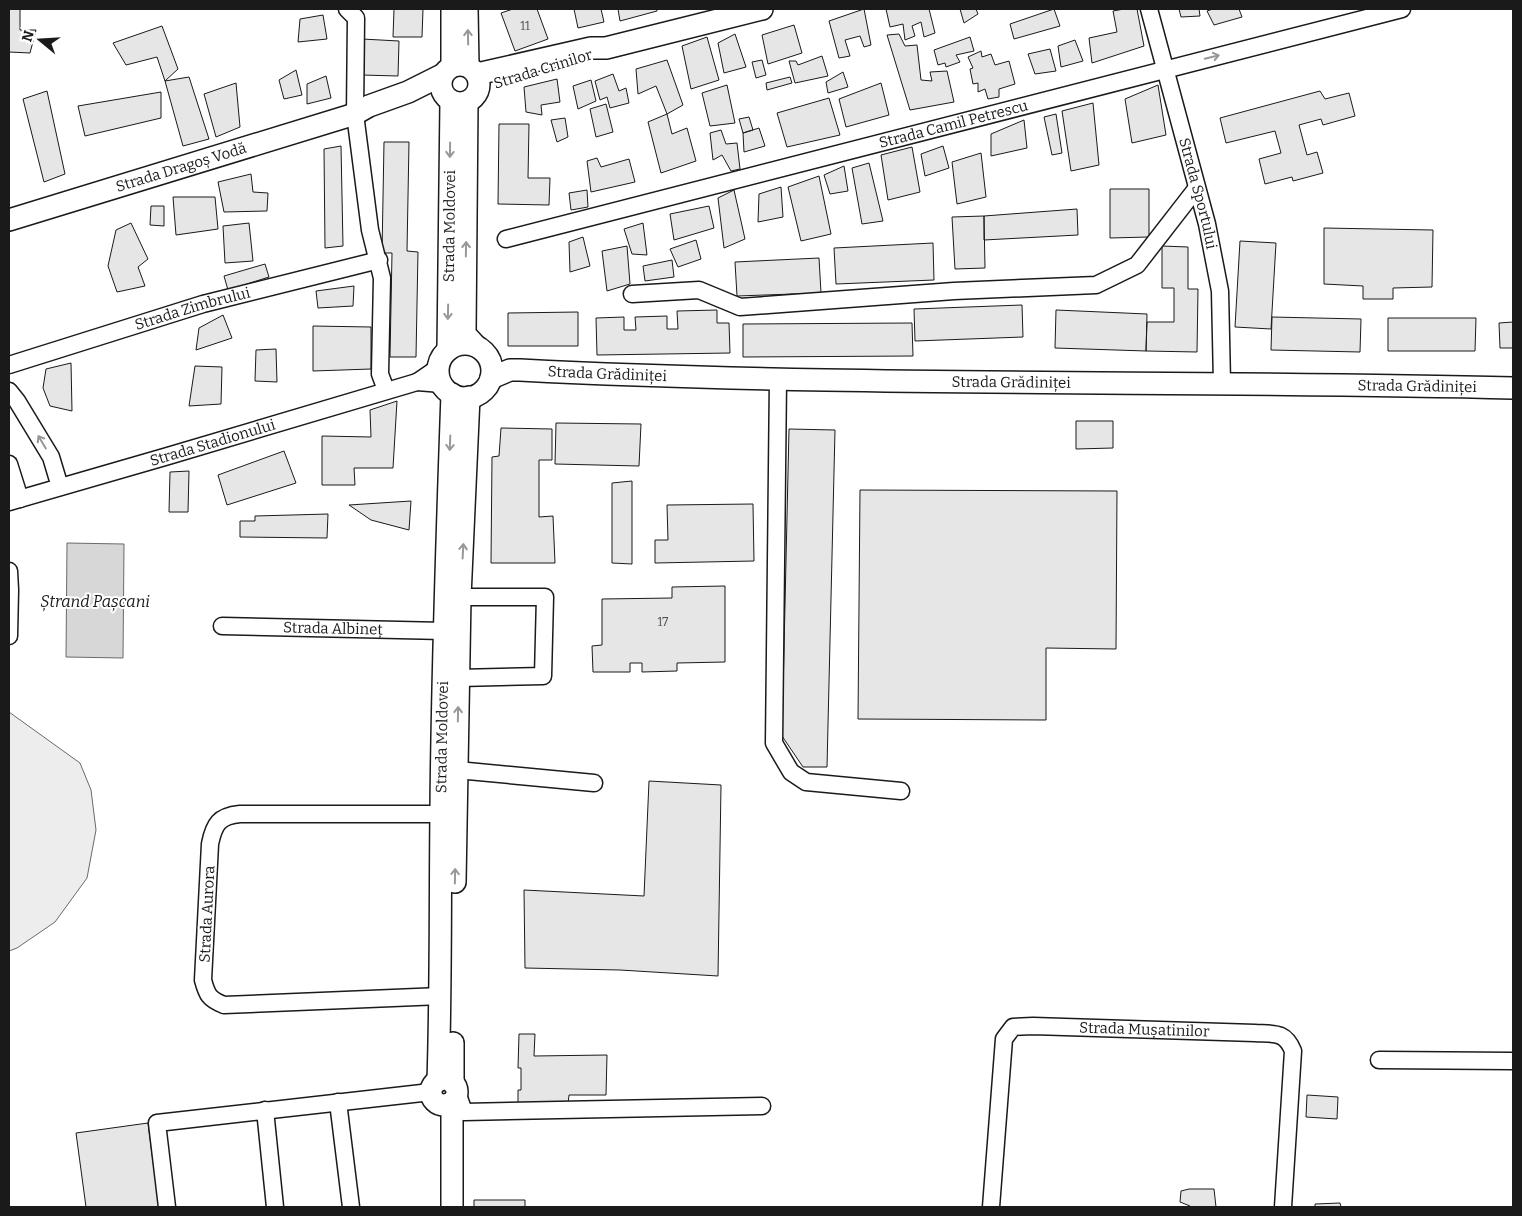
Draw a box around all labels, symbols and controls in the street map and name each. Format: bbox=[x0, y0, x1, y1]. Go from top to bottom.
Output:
north arrow bbox=[15, 15, 65, 65]
house number: 11 bbox=[520, 19, 530, 33]
text: N bbox=[18, 28, 38, 44]
one-way arrow bbox=[463, 30, 473, 46]
street label: Strada Crinilor bbox=[492, 45, 595, 93]
one-way arrow bbox=[1203, 52, 1219, 61]
street label: Strada Camil Petrescu bbox=[877, 96, 1030, 152]
street label: Strada Sportului bbox=[1175, 136, 1221, 251]
street label: Strada Dragoș Vodă bbox=[114, 139, 249, 196]
one-way arrow bbox=[445, 142, 455, 158]
street label: Strada Moldovei bbox=[440, 169, 459, 282]
one-way arrow bbox=[461, 241, 471, 258]
street label: Strada Zimbrului bbox=[133, 283, 252, 334]
one-way arrow bbox=[443, 304, 453, 320]
street label: Strada Grădiniței bbox=[547, 362, 668, 386]
street label: Strada Grădiniței bbox=[951, 373, 1071, 393]
street label: Strada Grădiniței bbox=[1357, 376, 1478, 397]
street label: Strada Stadionului bbox=[148, 415, 278, 470]
one-way arrow bbox=[446, 435, 455, 451]
one-way arrow bbox=[37, 436, 47, 450]
one-way arrow bbox=[458, 544, 467, 560]
water label: Ștrand Pașcani bbox=[40, 592, 150, 612]
house number: 17 bbox=[658, 615, 668, 629]
street label: Strada Albineț bbox=[283, 618, 384, 640]
street label: Strada Moldovei bbox=[432, 680, 452, 793]
one-way arrow bbox=[454, 706, 463, 722]
street label: Strada Aurora bbox=[195, 865, 219, 963]
one-way arrow bbox=[450, 869, 460, 885]
street label: Strada Mușatinilor bbox=[1079, 1018, 1210, 1041]

